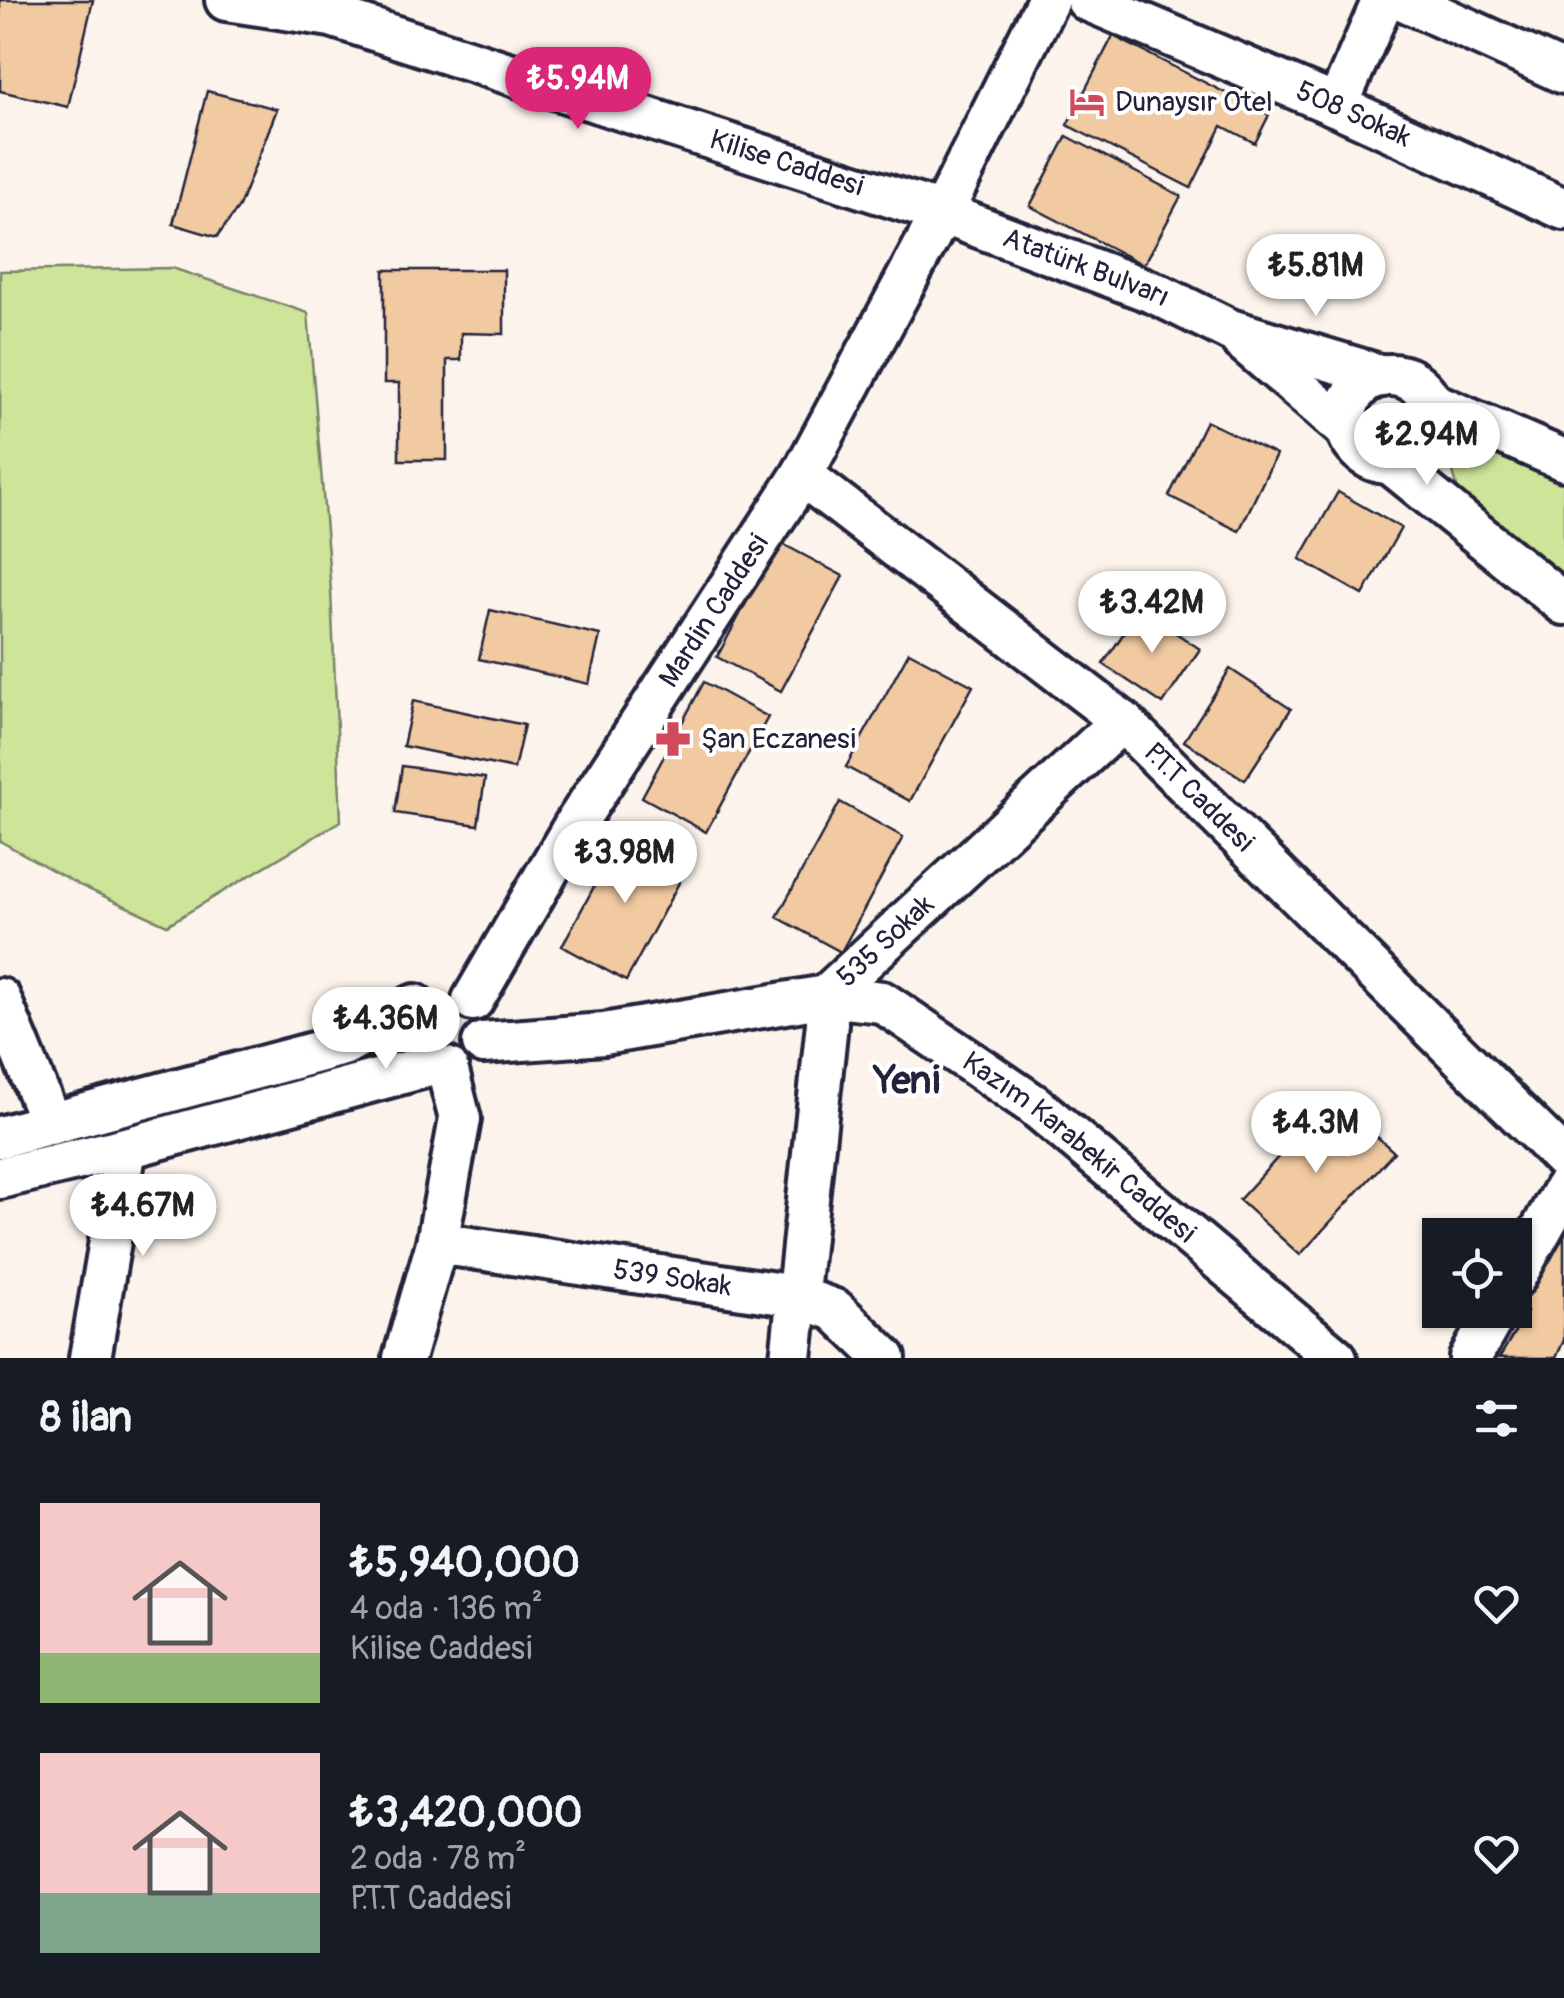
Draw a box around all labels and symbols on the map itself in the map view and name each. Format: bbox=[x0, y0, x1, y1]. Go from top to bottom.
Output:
pin: ₺5.94M bbox=[497, 47, 659, 132]
street label: 508 Sokak bbox=[1291, 73, 1417, 155]
hotel icon: Dunaysır Otel bbox=[1068, 83, 1106, 121]
place label: Dunaysır Otel bbox=[1115, 85, 1273, 120]
street label: Kilise Caddesi bbox=[705, 122, 868, 204]
street label: Atatürk Bulvarı bbox=[998, 220, 1175, 315]
pin: ₺5.81M bbox=[1235, 234, 1397, 319]
pin: ₺2.94M bbox=[1346, 403, 1508, 488]
street label: Mardin Caddesi bbox=[651, 527, 776, 694]
pin: ₺3.42M bbox=[1071, 571, 1233, 656]
pharmacy icon: Şan Eczanesi bbox=[654, 720, 692, 758]
place label: Şan Eczanesi bbox=[701, 722, 856, 757]
street label: P.T.T Caddesi bbox=[1137, 735, 1261, 859]
pin: ₺3.98M bbox=[544, 821, 706, 906]
street label: 535 Sokak bbox=[830, 887, 941, 994]
pin: ₺4.36M bbox=[305, 987, 467, 1072]
street label: Kazım Karabekir Caddesi bbox=[956, 1044, 1203, 1251]
district label: Yeni bbox=[872, 1057, 940, 1105]
pin: ₺4.3M bbox=[1246, 1091, 1386, 1176]
pin: ₺4.67M bbox=[62, 1174, 224, 1259]
street label: 539 Sokak bbox=[611, 1252, 734, 1304]

